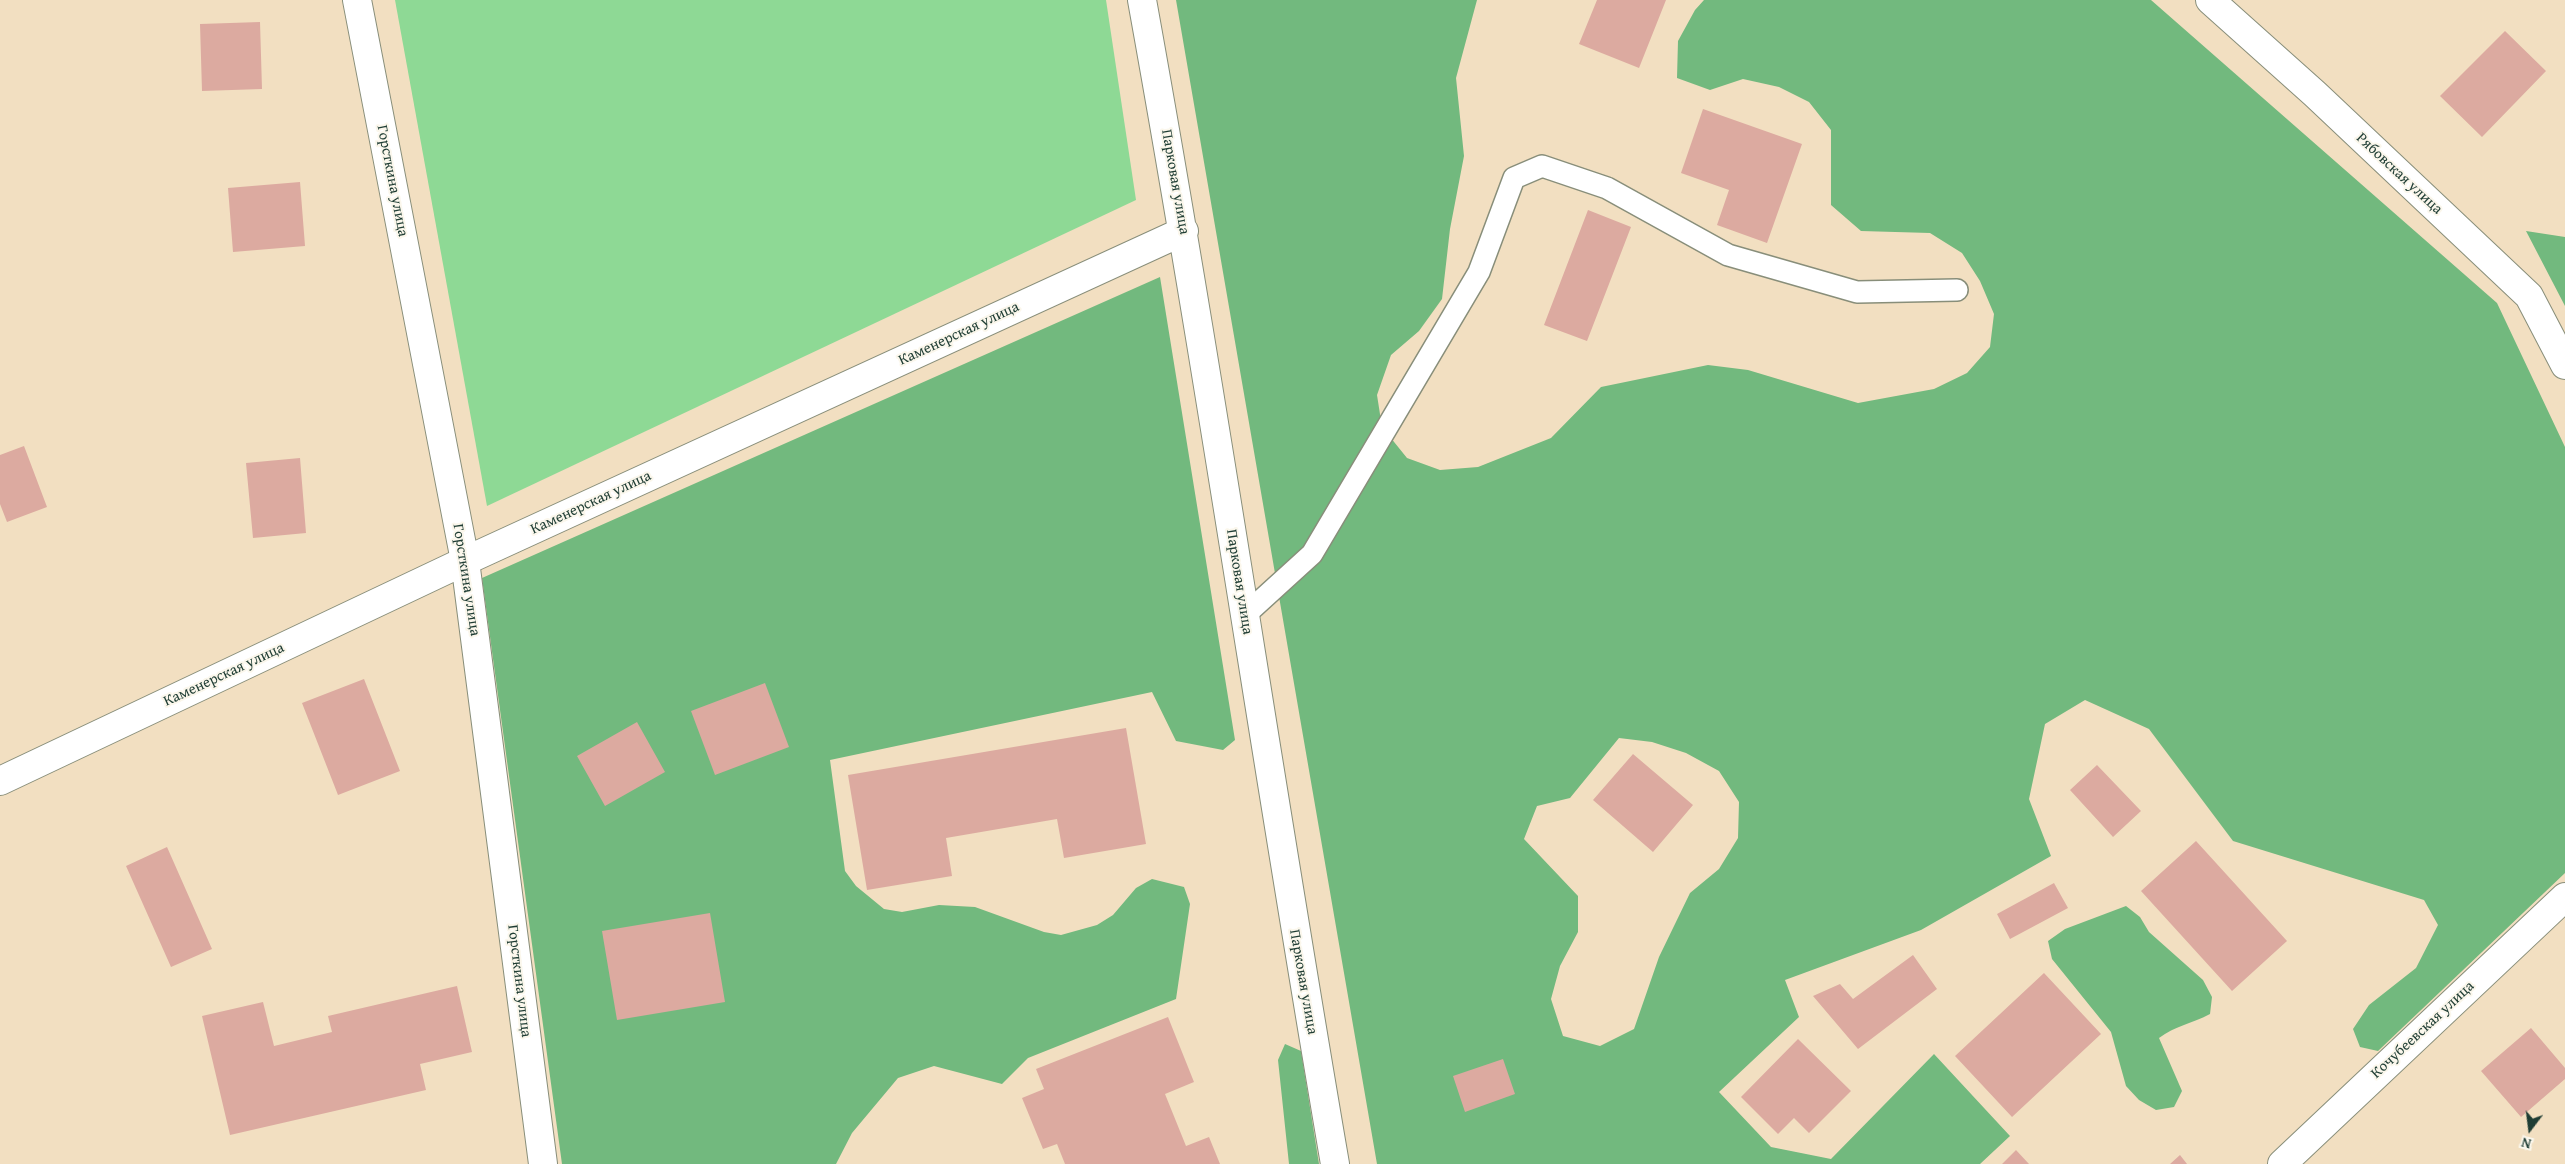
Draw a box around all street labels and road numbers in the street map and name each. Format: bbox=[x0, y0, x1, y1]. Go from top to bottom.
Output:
street label: Горсткина улица bbox=[372, 124, 412, 238]
street label: Парковая улица bbox=[1157, 128, 1193, 236]
street label: Рябовская улица bbox=[2352, 129, 2446, 219]
street label: Каменерская улица bbox=[896, 298, 1022, 370]
street label: Каменерская улица bbox=[528, 467, 654, 539]
street label: Горсткина улица bbox=[448, 523, 484, 637]
street label: Парковая улица bbox=[1222, 528, 1256, 636]
street label: Каменерская улица bbox=[161, 639, 287, 711]
street label: Горсткина улица bbox=[503, 924, 535, 1038]
street label: Парковая улица bbox=[1285, 928, 1321, 1036]
street label: Кочубеевская улица bbox=[2368, 978, 2478, 1082]

